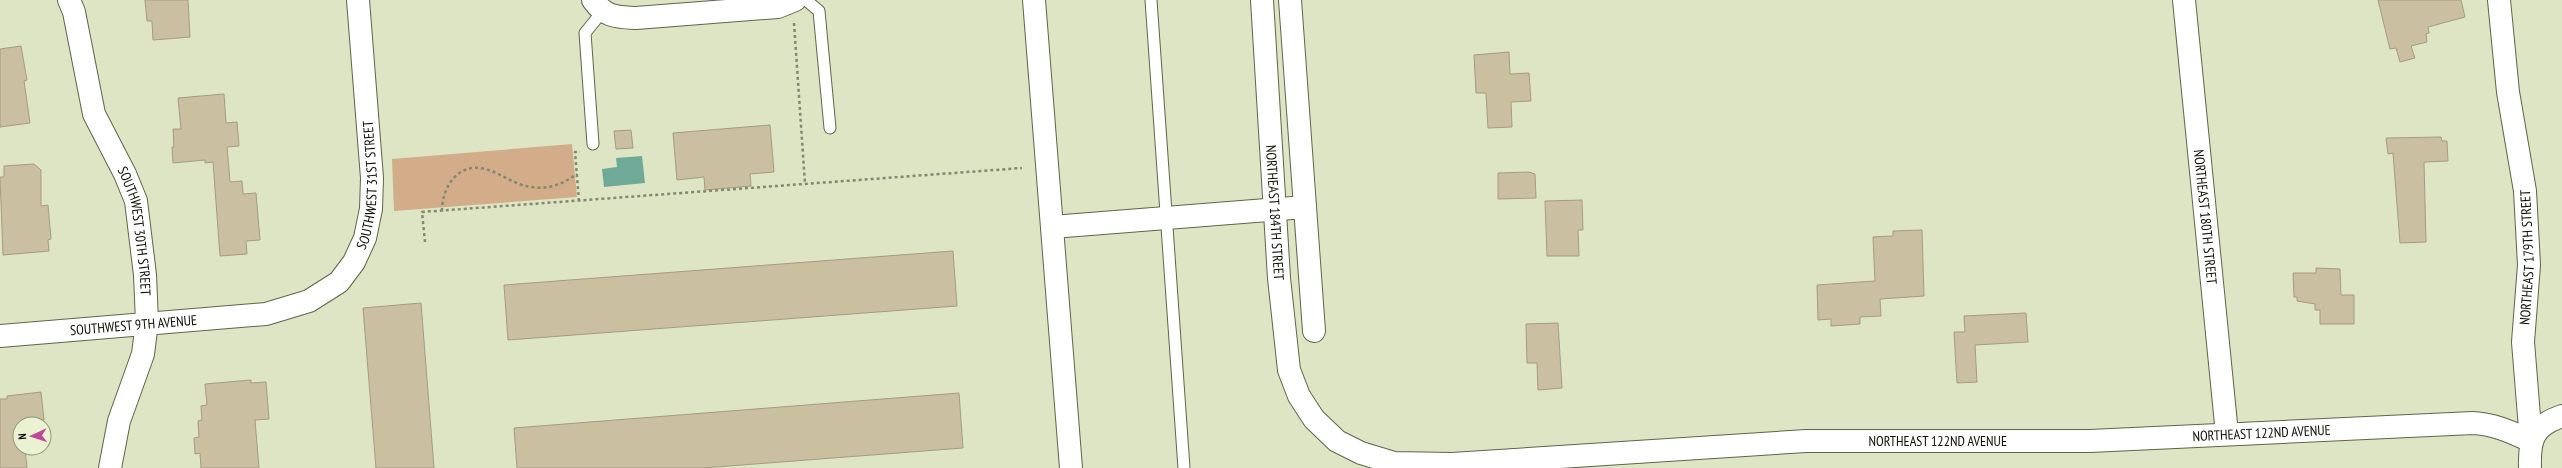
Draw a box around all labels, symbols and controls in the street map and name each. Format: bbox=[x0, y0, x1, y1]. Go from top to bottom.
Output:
street label: SOUTHWEST 31ST STREET bbox=[352, 119, 381, 252]
street label: NORTHEAST 184TH STREET bbox=[1262, 144, 1288, 282]
street label: NORTHEAST 180TH STREET bbox=[2190, 149, 2221, 286]
street label: SOUTHWEST 30TH STREET bbox=[114, 163, 155, 297]
street label: NORTHEAST 179TH STREET bbox=[2515, 189, 2538, 326]
street label: SOUTHWEST 9TH AVENUE bbox=[69, 311, 198, 339]
north arrow bbox=[12, 416, 52, 456]
street label: NORTHEAST 122ND AVENUE bbox=[2192, 421, 2331, 445]
street label: NORTHEAST 122ND AVENUE bbox=[1869, 432, 2007, 450]
text: N bbox=[15, 433, 29, 440]

